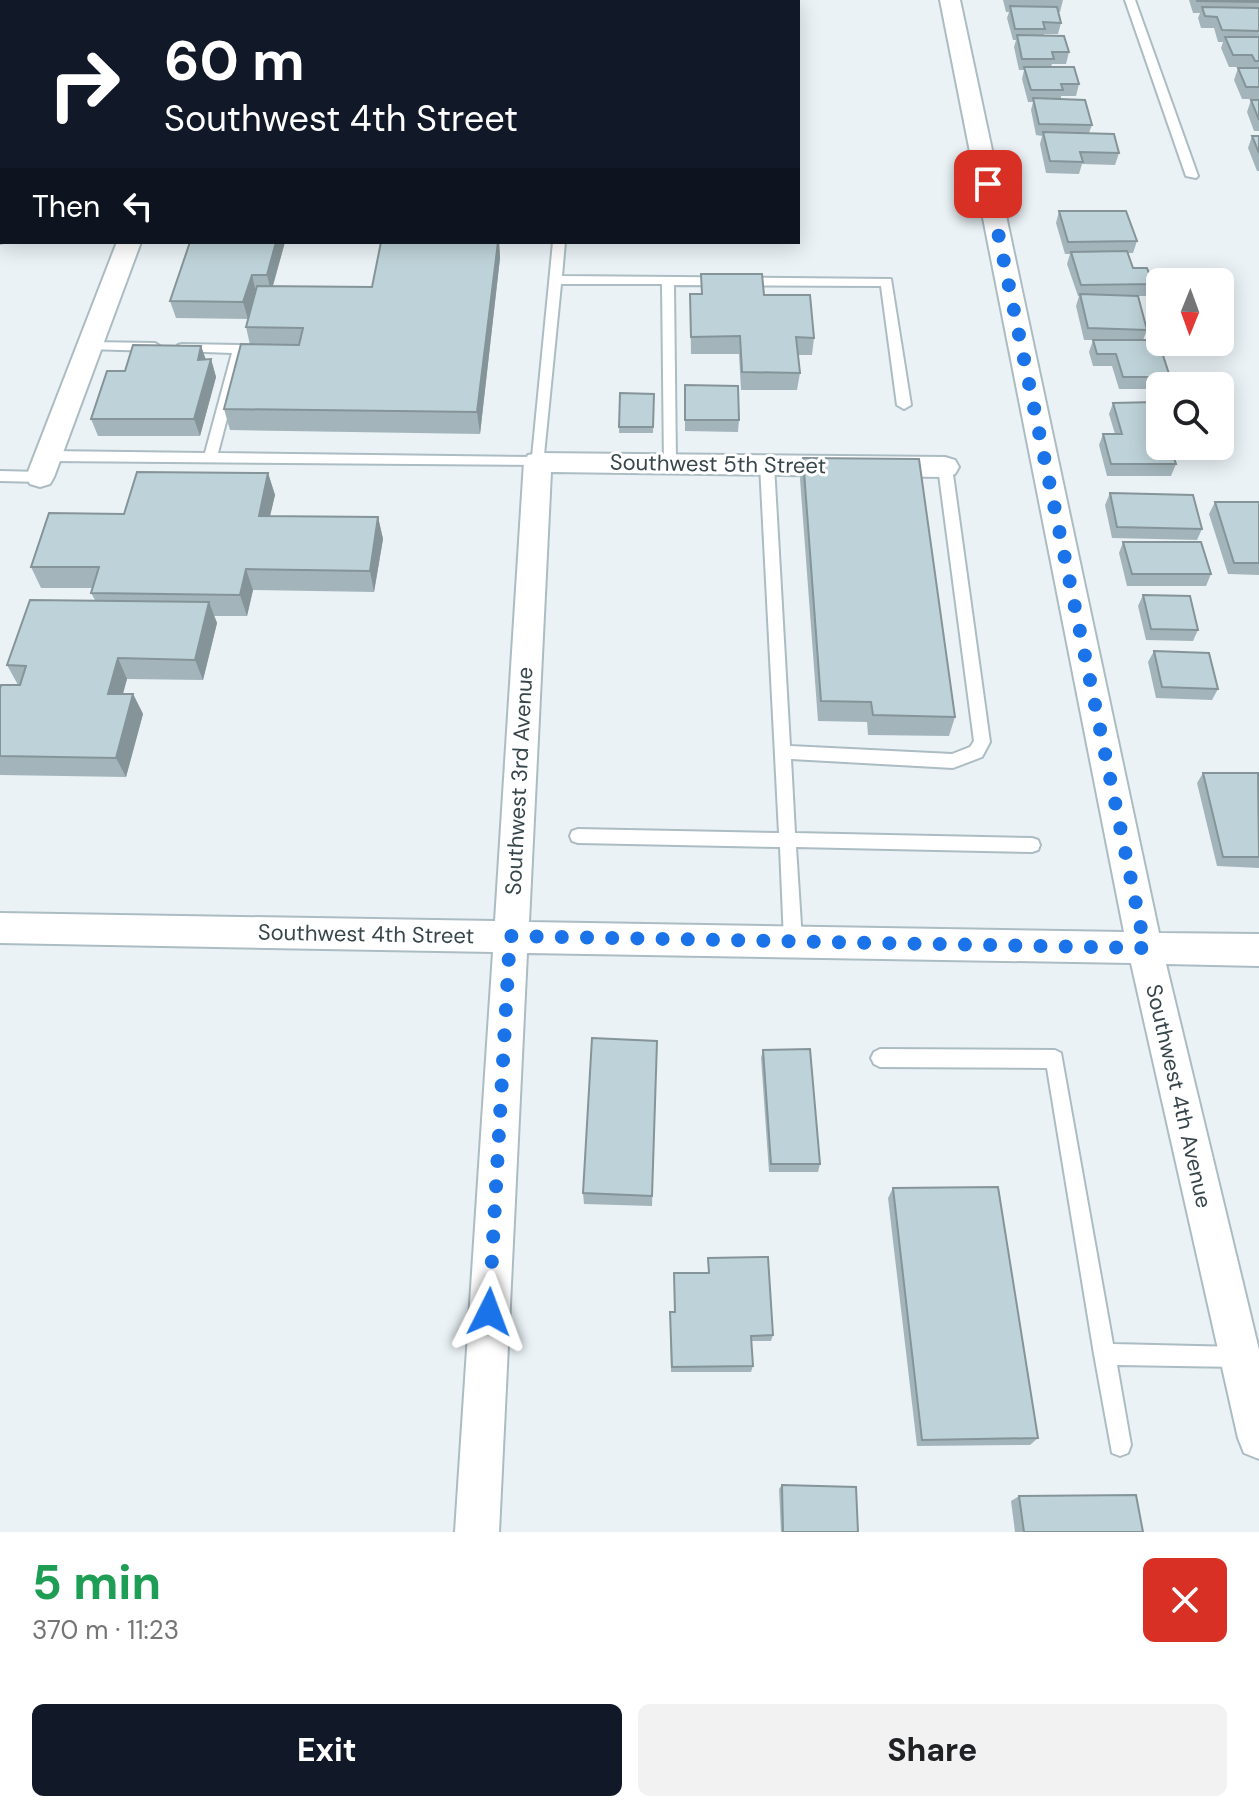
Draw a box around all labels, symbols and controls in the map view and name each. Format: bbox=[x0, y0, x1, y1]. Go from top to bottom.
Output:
text: 60 m bbox=[164, 24, 305, 97]
icon: right bbox=[32, 32, 136, 136]
text: Southwest 4th Street bbox=[164, 95, 518, 142]
pin bbox=[954, 150, 1022, 218]
icon: arrive bbox=[966, 162, 1010, 206]
icon: left bbox=[116, 184, 160, 228]
text: Then bbox=[32, 187, 100, 226]
north arrow bbox=[1146, 268, 1234, 356]
map controls bbox=[1146, 268, 1234, 460]
button: search bbox=[1146, 372, 1234, 460]
street label: Southwest 5th Street bbox=[610, 448, 826, 480]
street label: Southwest 3rd Avenue bbox=[499, 666, 539, 896]
street label: Southwest 4th Street bbox=[258, 918, 474, 950]
street label: Southwest 4th Avenue bbox=[1139, 981, 1219, 1211]
position arrow bbox=[447, 1270, 531, 1354]
text: 5 min bbox=[32, 1551, 161, 1614]
button: close bbox=[1143, 1558, 1227, 1642]
text: 370 m · 11:23 bbox=[32, 1613, 179, 1647]
button: Exit bbox=[32, 1704, 622, 1796]
button: Share bbox=[638, 1704, 1227, 1796]

